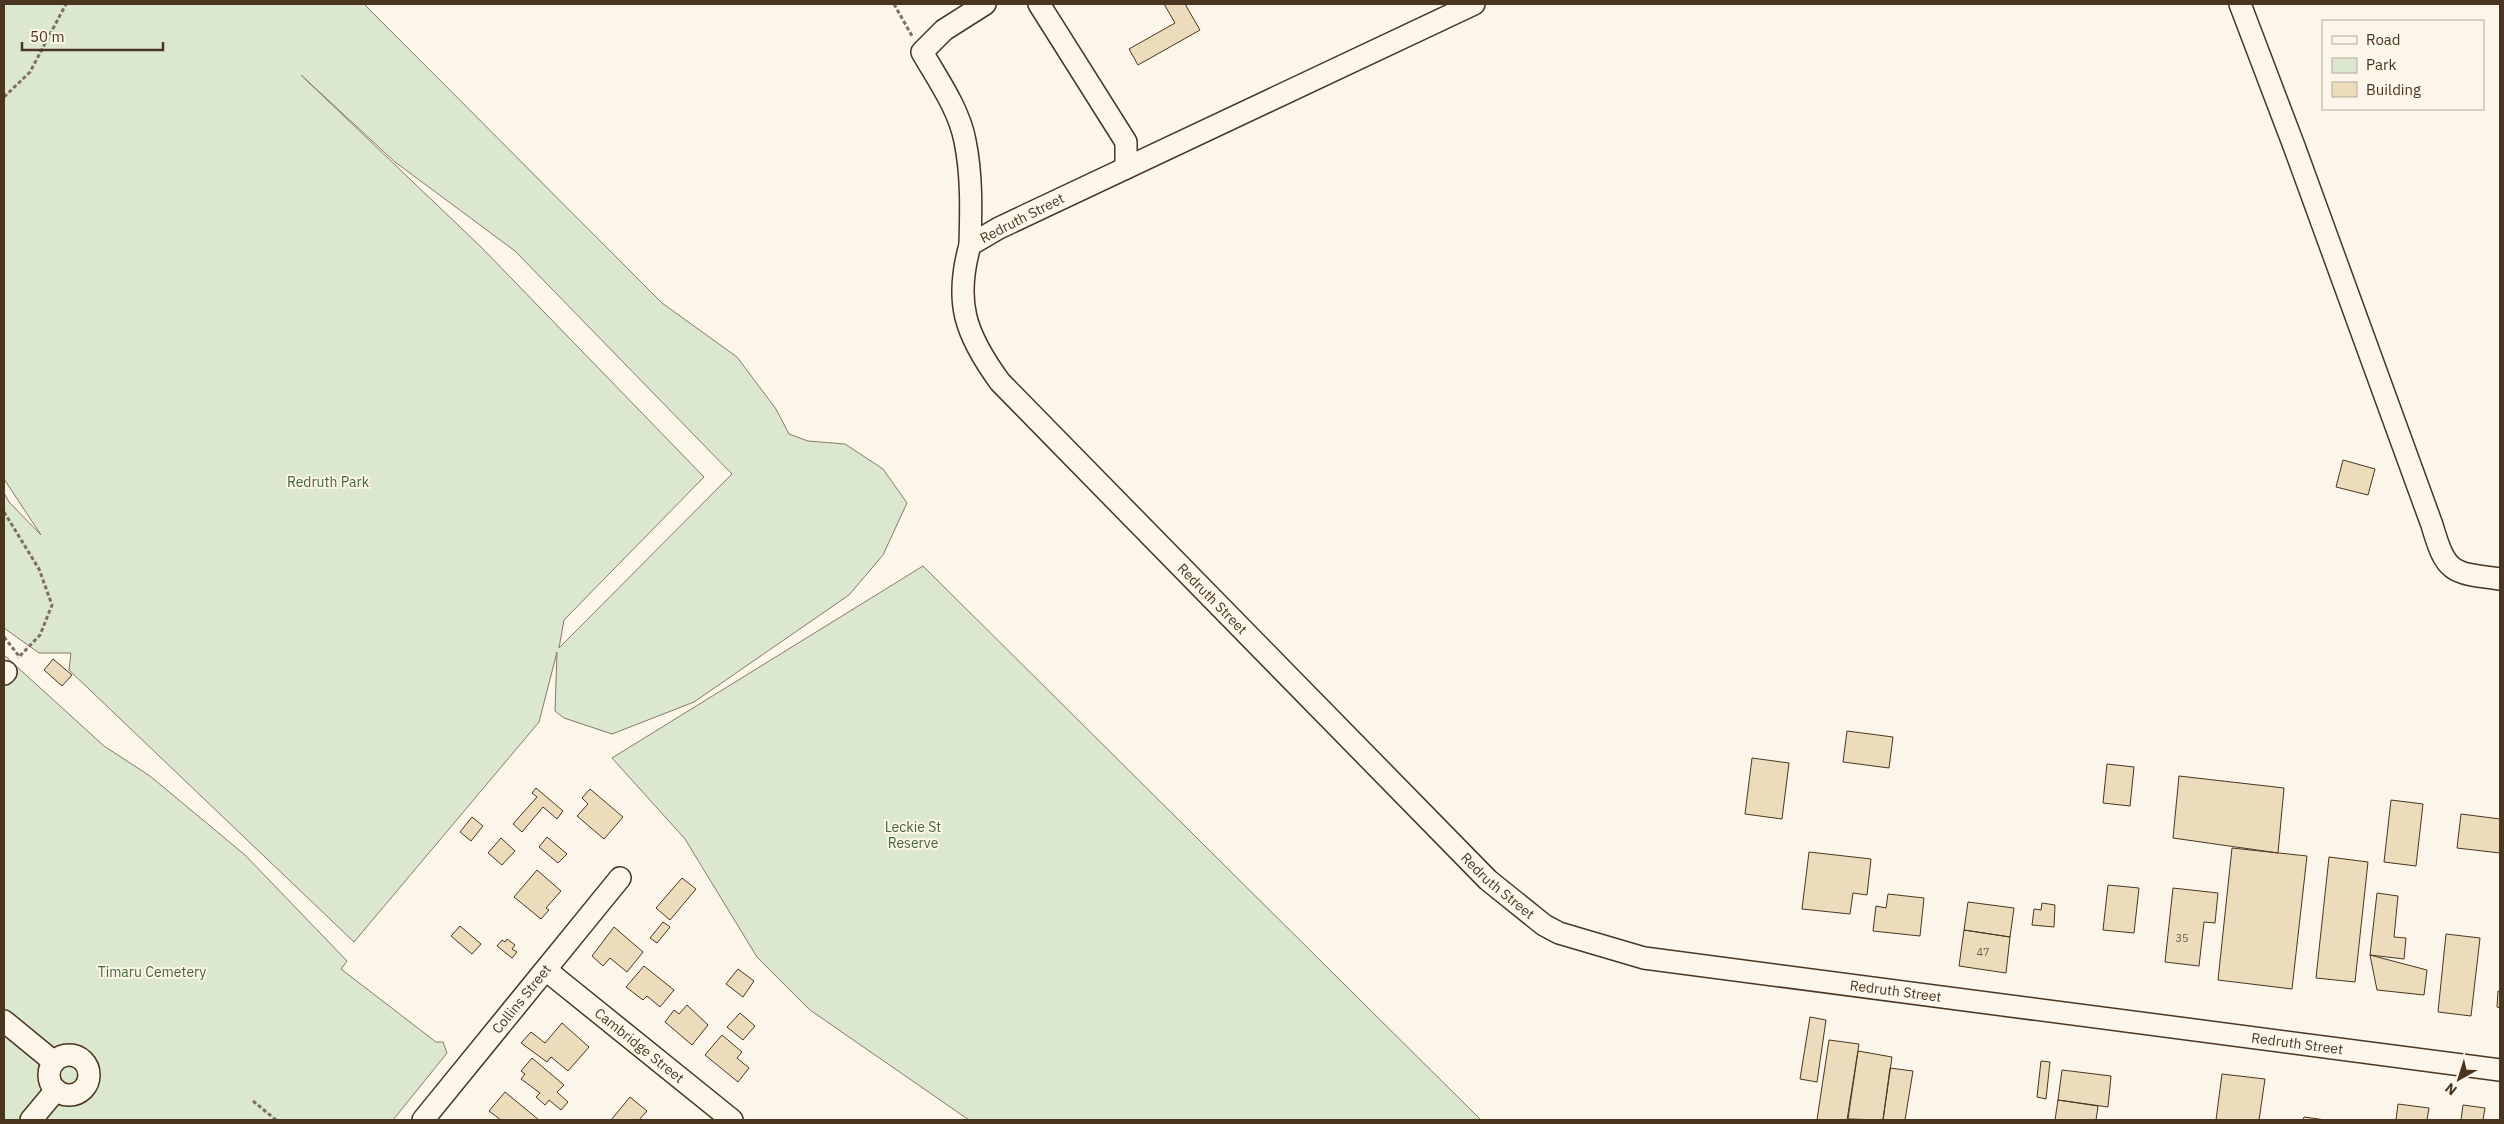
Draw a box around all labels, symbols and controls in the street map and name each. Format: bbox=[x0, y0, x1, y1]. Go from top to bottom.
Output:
scale bar bbox=[22, 20, 164, 52]
legend bbox=[2322, 20, 2484, 110]
text: 50 m bbox=[30, 27, 65, 46]
text: Road bbox=[2366, 30, 2401, 49]
text: Park bbox=[2366, 55, 2396, 74]
text: Building bbox=[2366, 80, 2421, 99]
street label: Redruth Street bbox=[977, 189, 1067, 247]
park label: Redruth Park bbox=[287, 473, 370, 491]
street label: Redruth Street bbox=[1174, 559, 1251, 638]
park label: Leckie St Reserve bbox=[885, 818, 941, 852]
street label: Redruth Street bbox=[1457, 849, 1538, 923]
house number: 35 bbox=[2175, 931, 2189, 945]
house number: 47 bbox=[1976, 945, 1990, 959]
street label: Collins Street bbox=[488, 961, 555, 1037]
park label: Timaru Cemetery bbox=[98, 963, 206, 981]
street label: Redruth Street bbox=[1849, 976, 1943, 1006]
street label: Cambridge Street bbox=[591, 1004, 688, 1087]
street label: Redruth Street bbox=[2250, 1029, 2344, 1058]
north arrow bbox=[2434, 1054, 2484, 1104]
text: N bbox=[2441, 1079, 2460, 1099]

